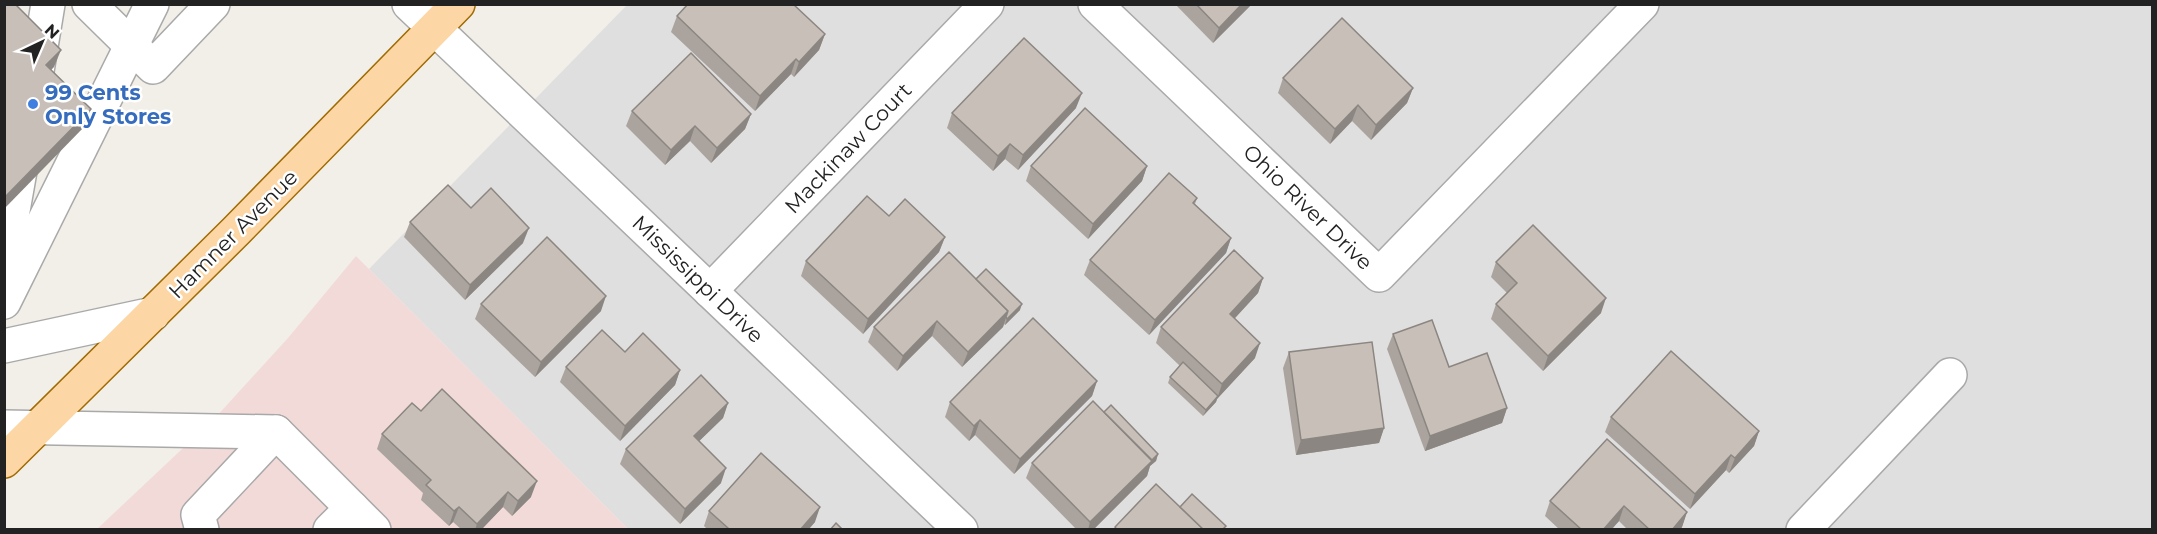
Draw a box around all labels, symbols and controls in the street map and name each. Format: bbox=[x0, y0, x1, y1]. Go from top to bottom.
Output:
north arrow bbox=[12, 12, 72, 72]
text: N bbox=[41, 20, 63, 43]
street label: Mackinaw Court bbox=[779, 78, 917, 218]
place label: 99 Cents Only Stores bbox=[45, 80, 171, 129]
marker: 99 Cents Only Stores bbox=[26, 97, 40, 111]
street label: Ohio River Drive bbox=[1238, 139, 1378, 275]
street label: Hamner Avenue bbox=[163, 164, 303, 304]
street label: Mississippi Drive bbox=[627, 210, 769, 348]

